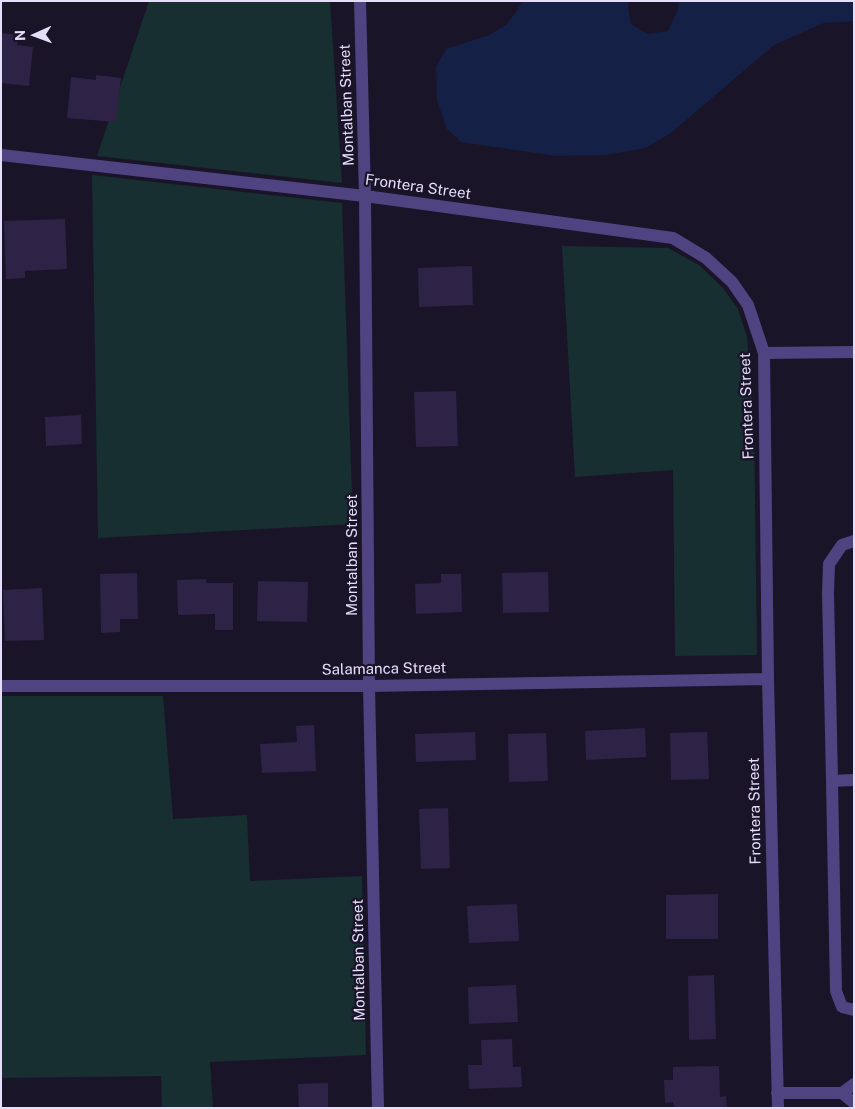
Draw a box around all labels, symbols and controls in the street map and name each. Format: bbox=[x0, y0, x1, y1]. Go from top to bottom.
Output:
north arrow bbox=[10, 10, 60, 60]
text: N bbox=[12, 30, 28, 41]
street label: Montalban Street bbox=[336, 44, 358, 166]
street label: Frontera Street bbox=[364, 171, 472, 203]
street label: Frontera Street bbox=[736, 352, 758, 460]
street label: Montalban Street bbox=[343, 494, 361, 616]
street label: Salamanca Street bbox=[321, 659, 447, 679]
street label: Frontera Street bbox=[745, 757, 765, 865]
street label: Montalban Street bbox=[349, 899, 369, 1021]

